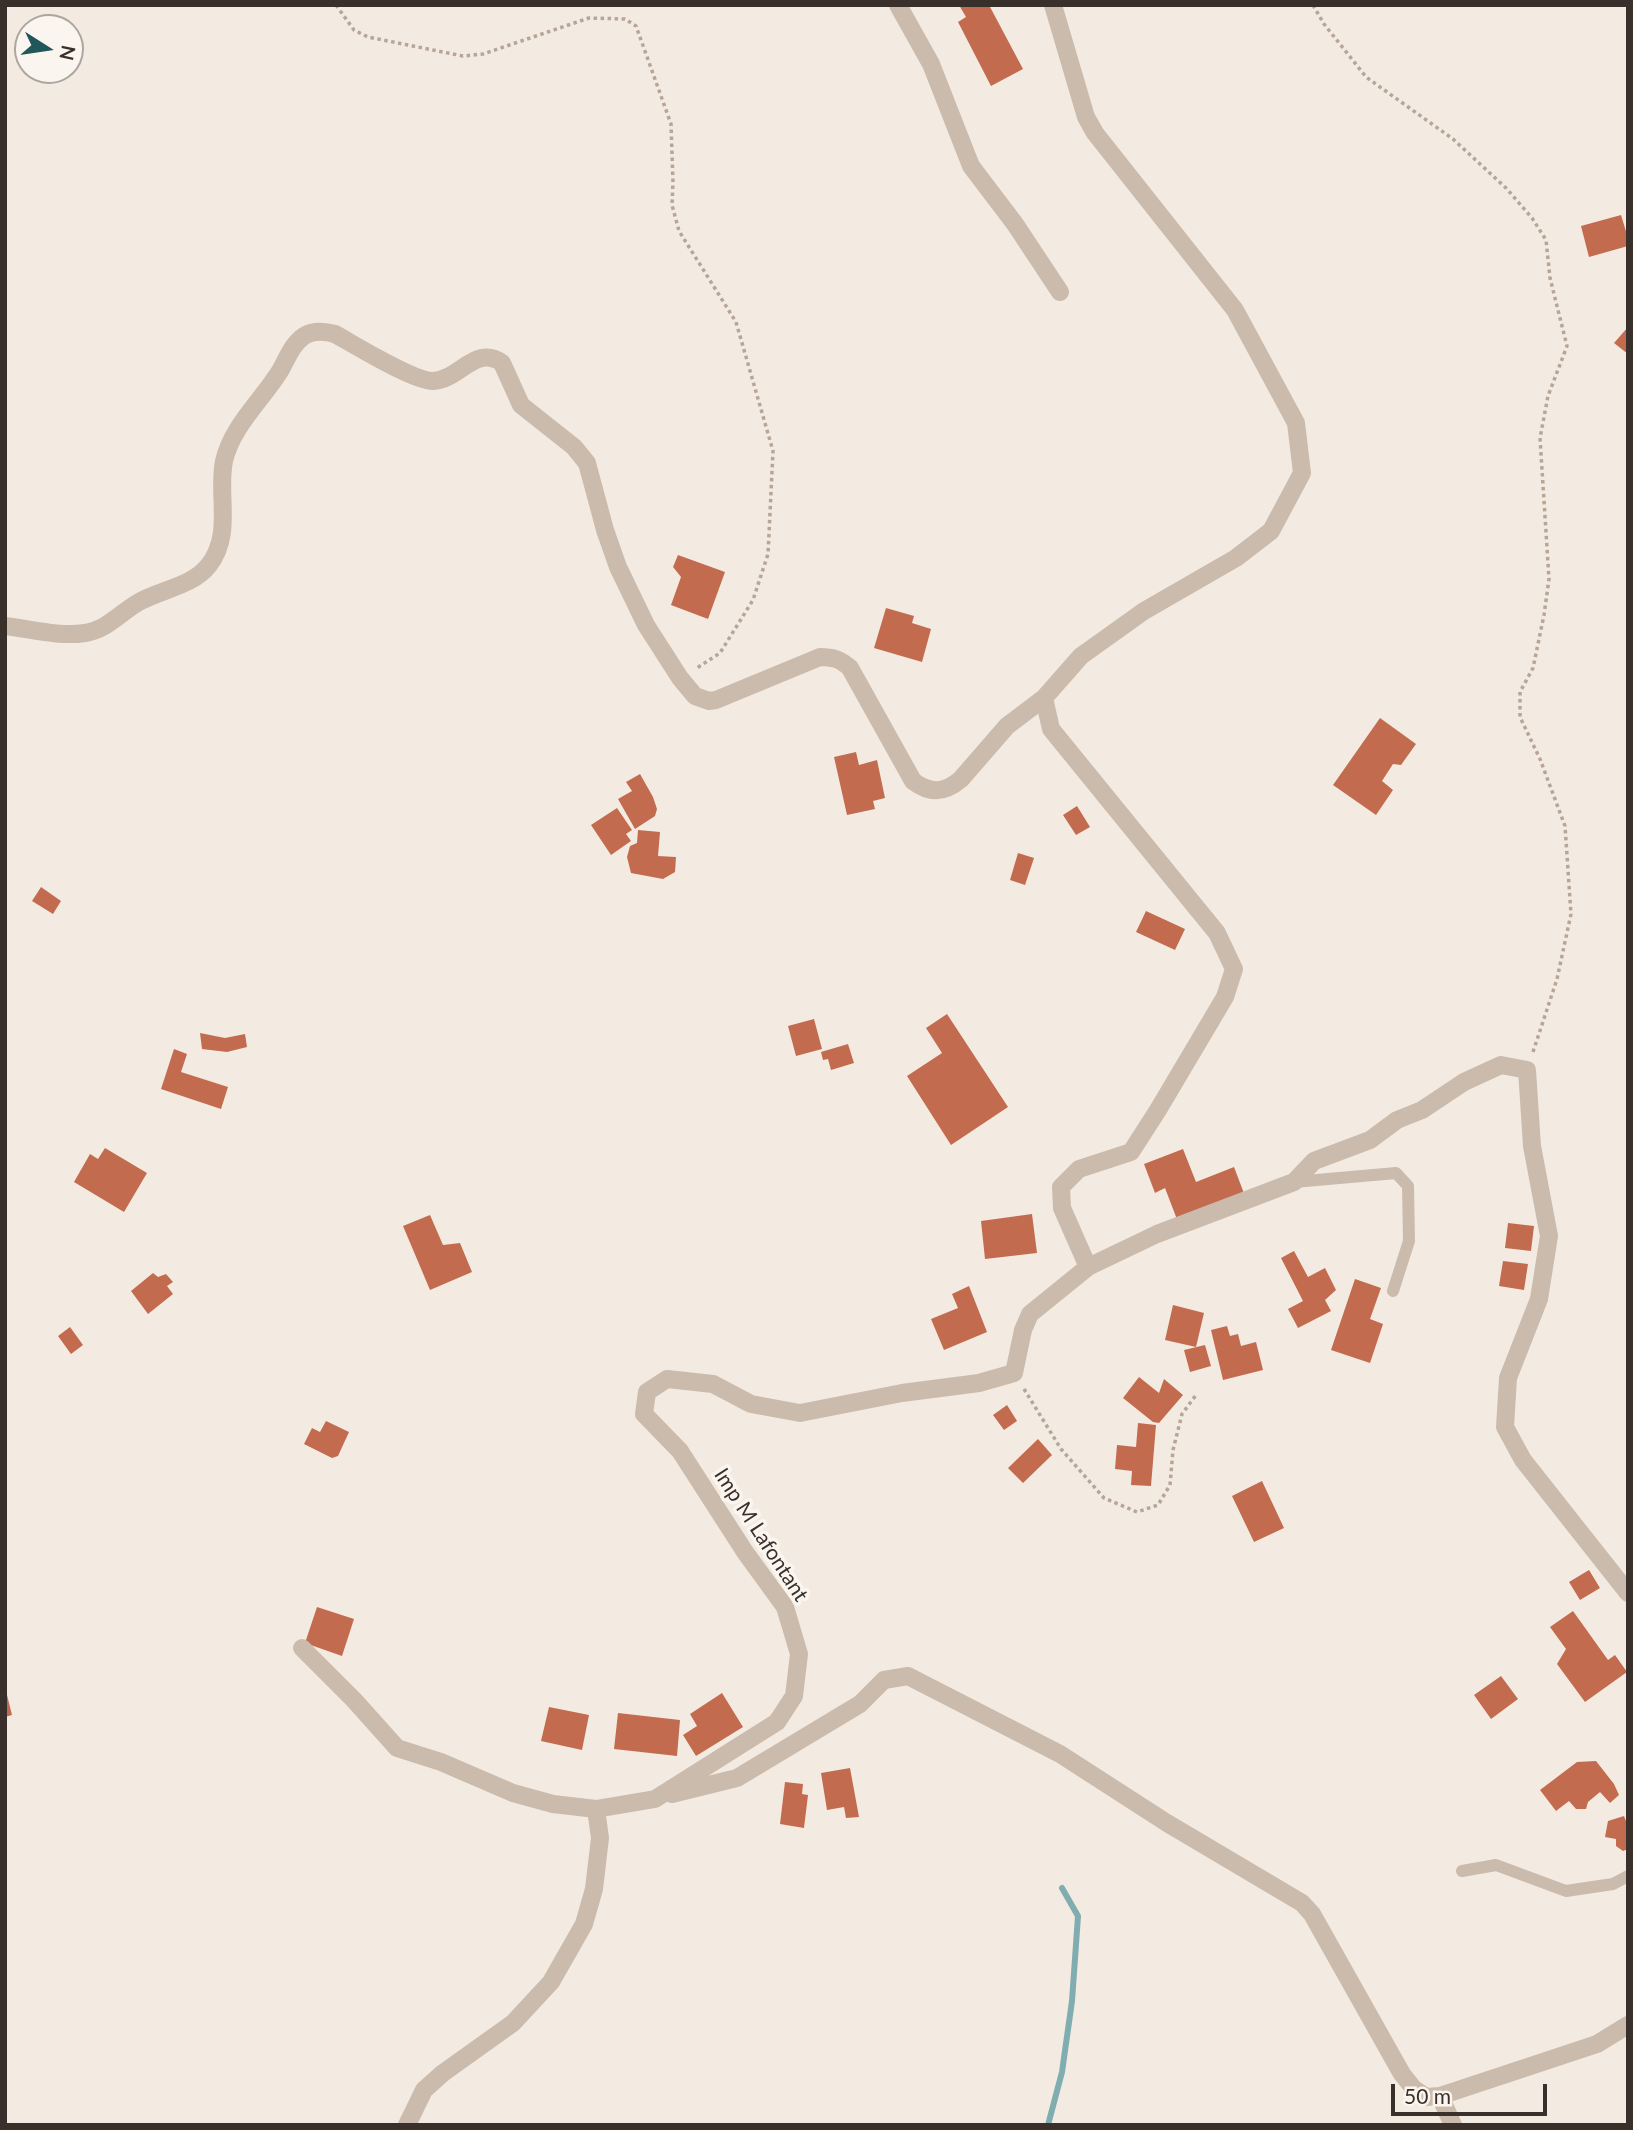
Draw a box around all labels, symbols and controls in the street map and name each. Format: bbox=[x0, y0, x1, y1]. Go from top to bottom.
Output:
north arrow bbox=[14, 14, 84, 84]
text: N bbox=[55, 43, 81, 63]
street label: Imp M Lafontant bbox=[709, 1464, 813, 1606]
scale bar bbox=[1395, 2070, 1551, 2114]
text: 50 m bbox=[1404, 2083, 1451, 2108]

